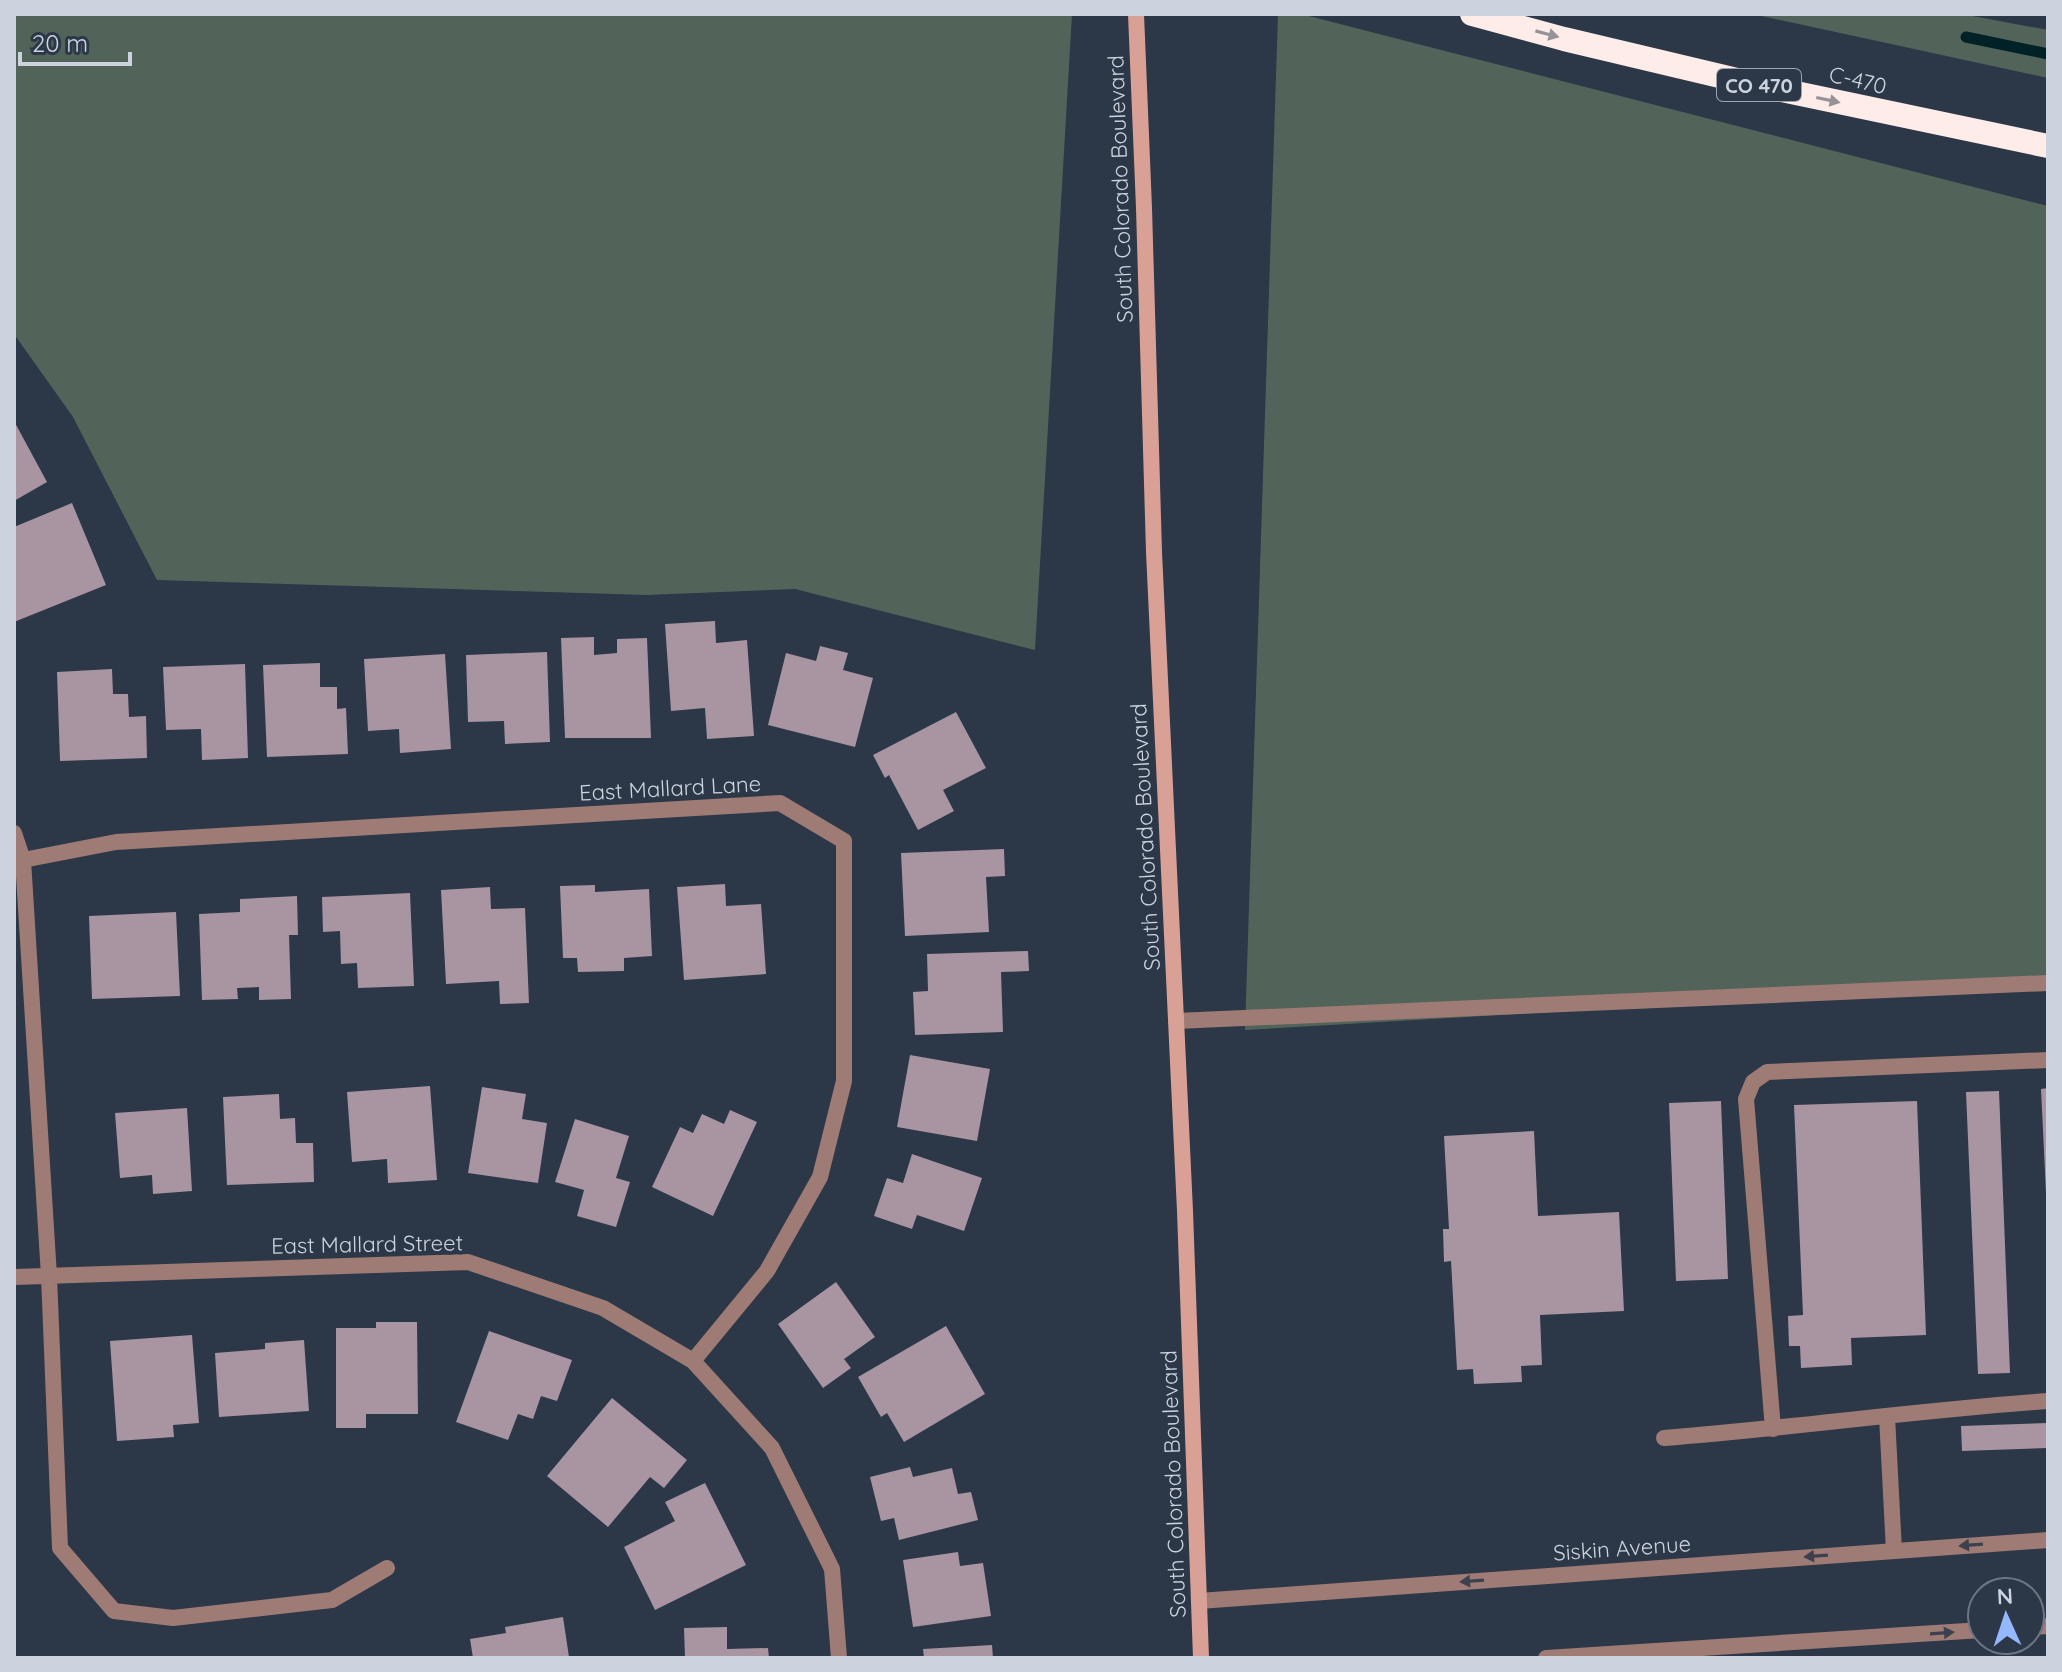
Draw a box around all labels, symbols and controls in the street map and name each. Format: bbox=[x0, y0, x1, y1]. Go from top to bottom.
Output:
scale bar bbox=[20, 16, 130, 66]
text: 20 m bbox=[32, 28, 88, 58]
one-way arrow bbox=[1535, 29, 1560, 41]
street label: South Colorado Boulevard bbox=[1101, 55, 1139, 323]
street label: C-470 bbox=[1826, 60, 1890, 100]
road number: CO 470 bbox=[1717, 69, 1801, 101]
one-way arrow bbox=[1816, 94, 1841, 106]
street label: South Colorado Boulevard bbox=[1124, 703, 1166, 971]
street label: East Mallard Lane bbox=[578, 769, 762, 807]
street label: East Mallard Street bbox=[271, 1228, 463, 1260]
street label: South Colorado Boulevard bbox=[1154, 1350, 1192, 1618]
street label: Siskin Avenue bbox=[1552, 1529, 1692, 1567]
one-way arrow bbox=[1958, 1539, 1983, 1552]
one-way arrow bbox=[1803, 1550, 1828, 1563]
one-way arrow bbox=[1459, 1575, 1484, 1588]
north arrow bbox=[1966, 1576, 2046, 1656]
text: N bbox=[1996, 1582, 2014, 1610]
one-way arrow bbox=[1930, 1626, 1955, 1639]

